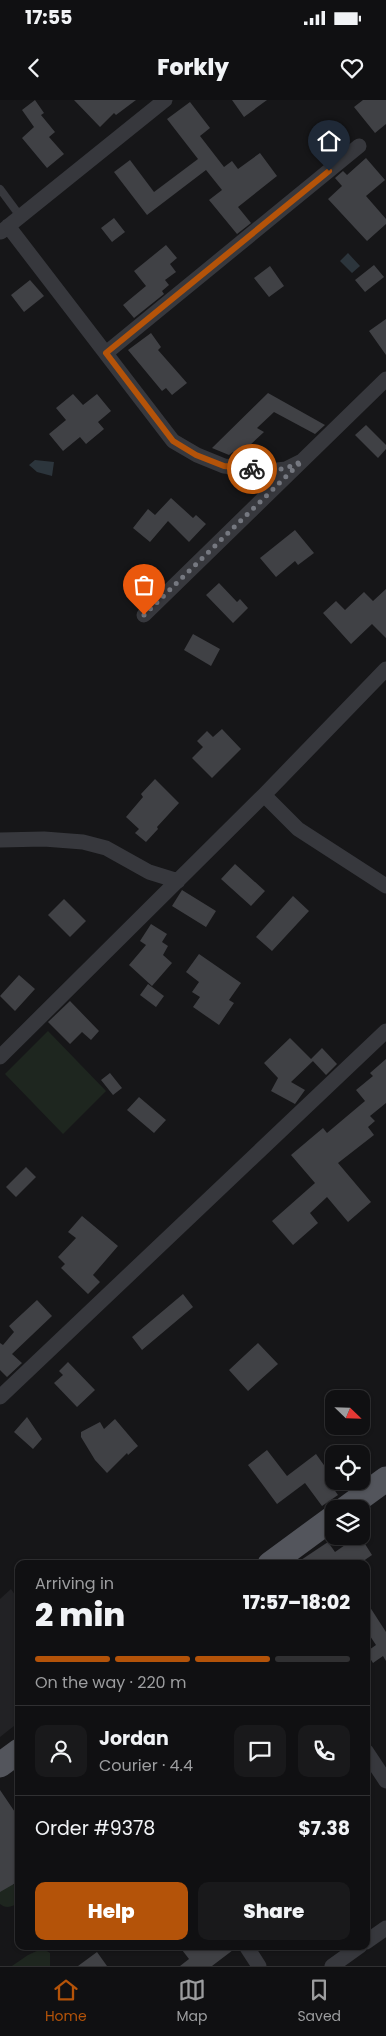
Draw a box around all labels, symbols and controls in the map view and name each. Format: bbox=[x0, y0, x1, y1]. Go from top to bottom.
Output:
text: 17:55 bbox=[25, 4, 72, 31]
text: Forkly bbox=[157, 52, 229, 83]
icon: back bbox=[20, 54, 48, 82]
icon: heart bbox=[338, 54, 366, 82]
pin bbox=[308, 120, 350, 171]
icon: home bbox=[315, 127, 343, 155]
courier bbox=[227, 444, 277, 494]
icon: bike bbox=[238, 455, 266, 483]
pin bbox=[123, 564, 165, 615]
icon: bag bbox=[130, 571, 158, 599]
north arrow bbox=[325, 1390, 370, 1435]
map controls bbox=[325, 1390, 370, 1545]
button: locate bbox=[325, 1445, 370, 1490]
button: layers bbox=[325, 1500, 370, 1545]
text: Arriving in bbox=[35, 1572, 114, 1595]
text: 17:57–18:02 bbox=[243, 1589, 350, 1616]
text: 2 min bbox=[35, 1592, 125, 1637]
text: On the way · 220 m bbox=[35, 1671, 186, 1694]
button: person bbox=[35, 1725, 87, 1777]
text: Jordan bbox=[99, 1725, 169, 1752]
button: chat bbox=[234, 1725, 286, 1777]
button: phone bbox=[298, 1725, 350, 1777]
text: Courier · 4.4 bbox=[99, 1754, 193, 1777]
text: Order #9378 bbox=[35, 1815, 155, 1842]
text: $7.38 bbox=[298, 1815, 350, 1842]
button: Help bbox=[35, 1882, 188, 1940]
button: Share bbox=[198, 1882, 350, 1940]
tab: Home bbox=[45, 1976, 87, 2027]
tab: Map bbox=[177, 1976, 208, 2027]
tab: Saved bbox=[297, 1976, 341, 2027]

